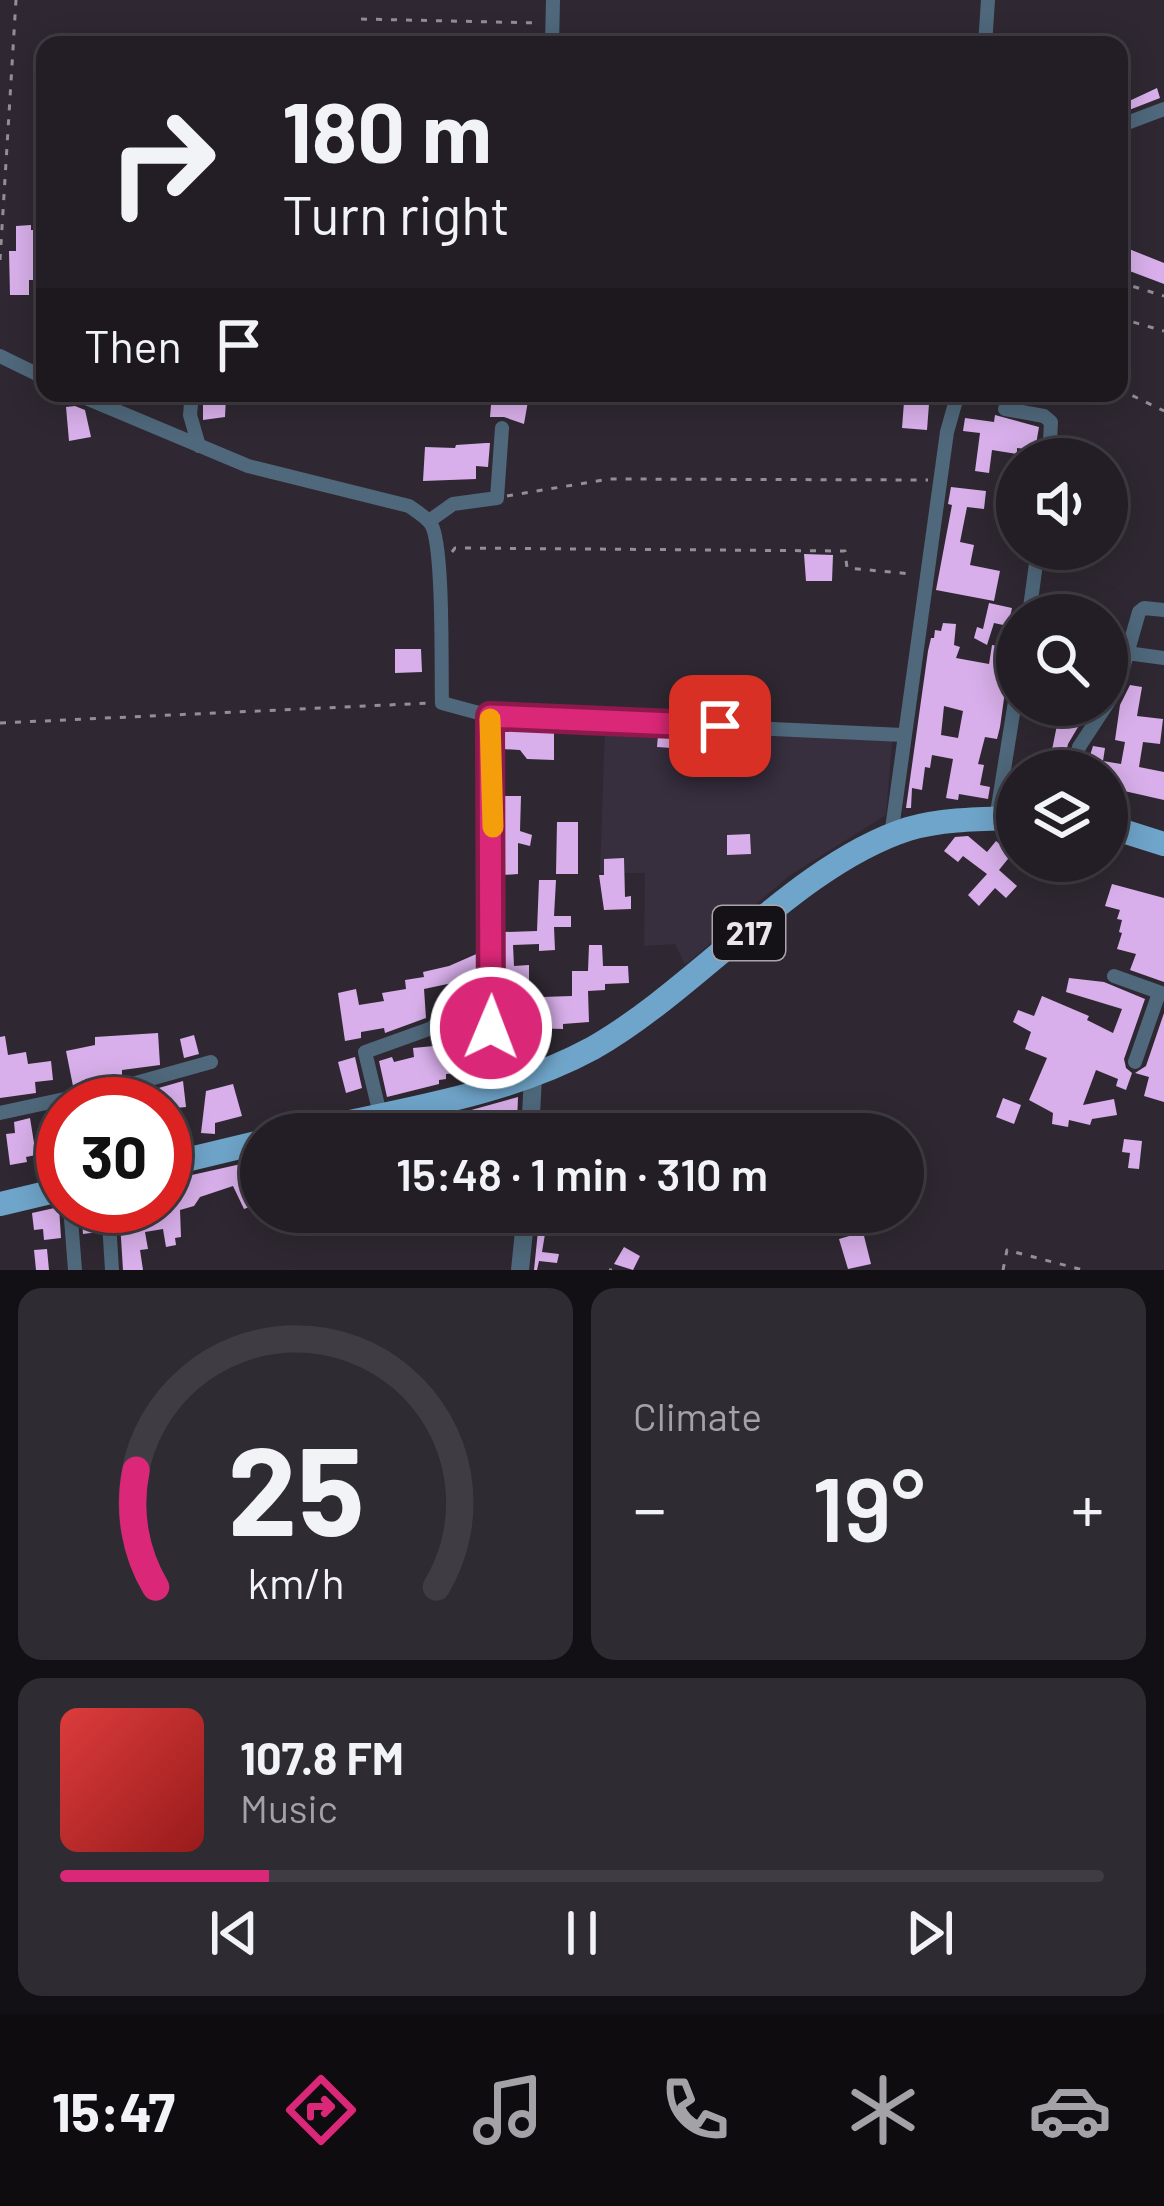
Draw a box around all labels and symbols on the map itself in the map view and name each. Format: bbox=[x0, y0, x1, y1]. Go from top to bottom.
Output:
pin bbox=[669, 675, 771, 777]
road number: 217 bbox=[713, 906, 785, 960]
position arrow bbox=[428, 965, 554, 1091]
speed limit sign: 30 bbox=[36, 1077, 192, 1233]

